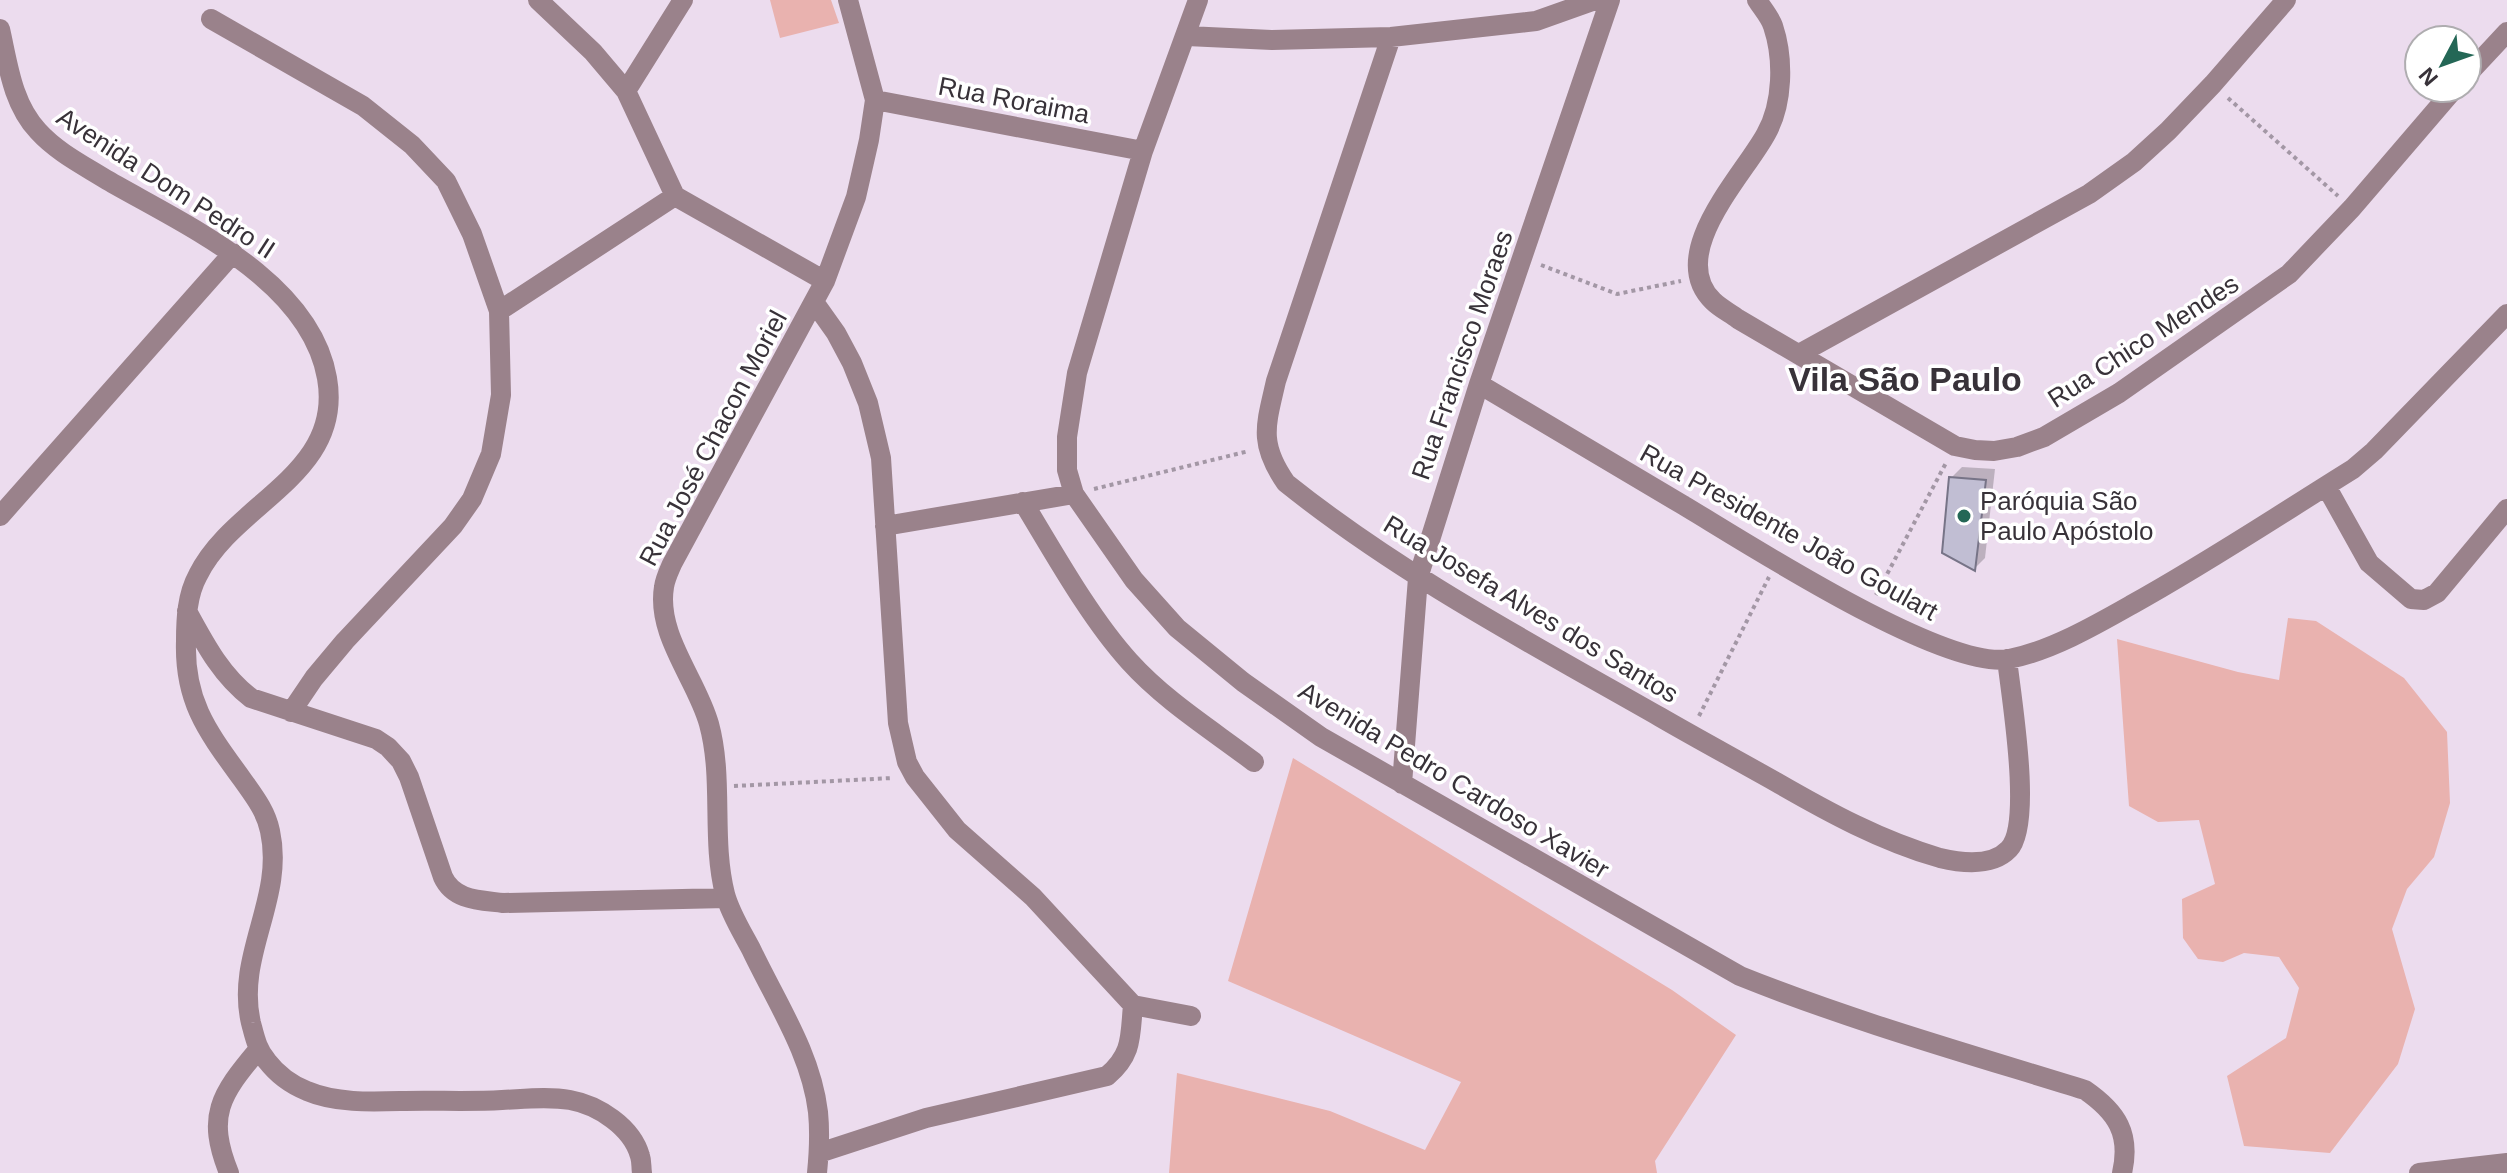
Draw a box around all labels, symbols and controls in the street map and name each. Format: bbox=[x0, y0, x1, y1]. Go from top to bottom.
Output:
north arrow bbox=[2403, 24, 2483, 104]
text: N bbox=[2414, 63, 2443, 91]
street label: Rua Roraima bbox=[936, 71, 1093, 129]
street label: Avenida Dom Pedro II bbox=[51, 101, 281, 265]
street label: Rua Francisco Moraes bbox=[1405, 226, 1519, 484]
street label: Rua Chico Mendes bbox=[2042, 268, 2244, 414]
street label: Rua José Chacon Moriel bbox=[633, 305, 793, 571]
district label: Vila São Paulo bbox=[1788, 360, 2022, 398]
street label: Rua Presidente João Goulart bbox=[1635, 438, 1944, 627]
place label: Paróquia São Paulo Apóstolo bbox=[1980, 486, 2153, 546]
marker: Paróquia São Paulo Apóstolo bbox=[1955, 507, 1973, 525]
street label: Rua Josefa Alves dos Santos bbox=[1378, 509, 1684, 709]
street label: Avenida Pedro Cardoso Xavier bbox=[1293, 675, 1615, 885]

